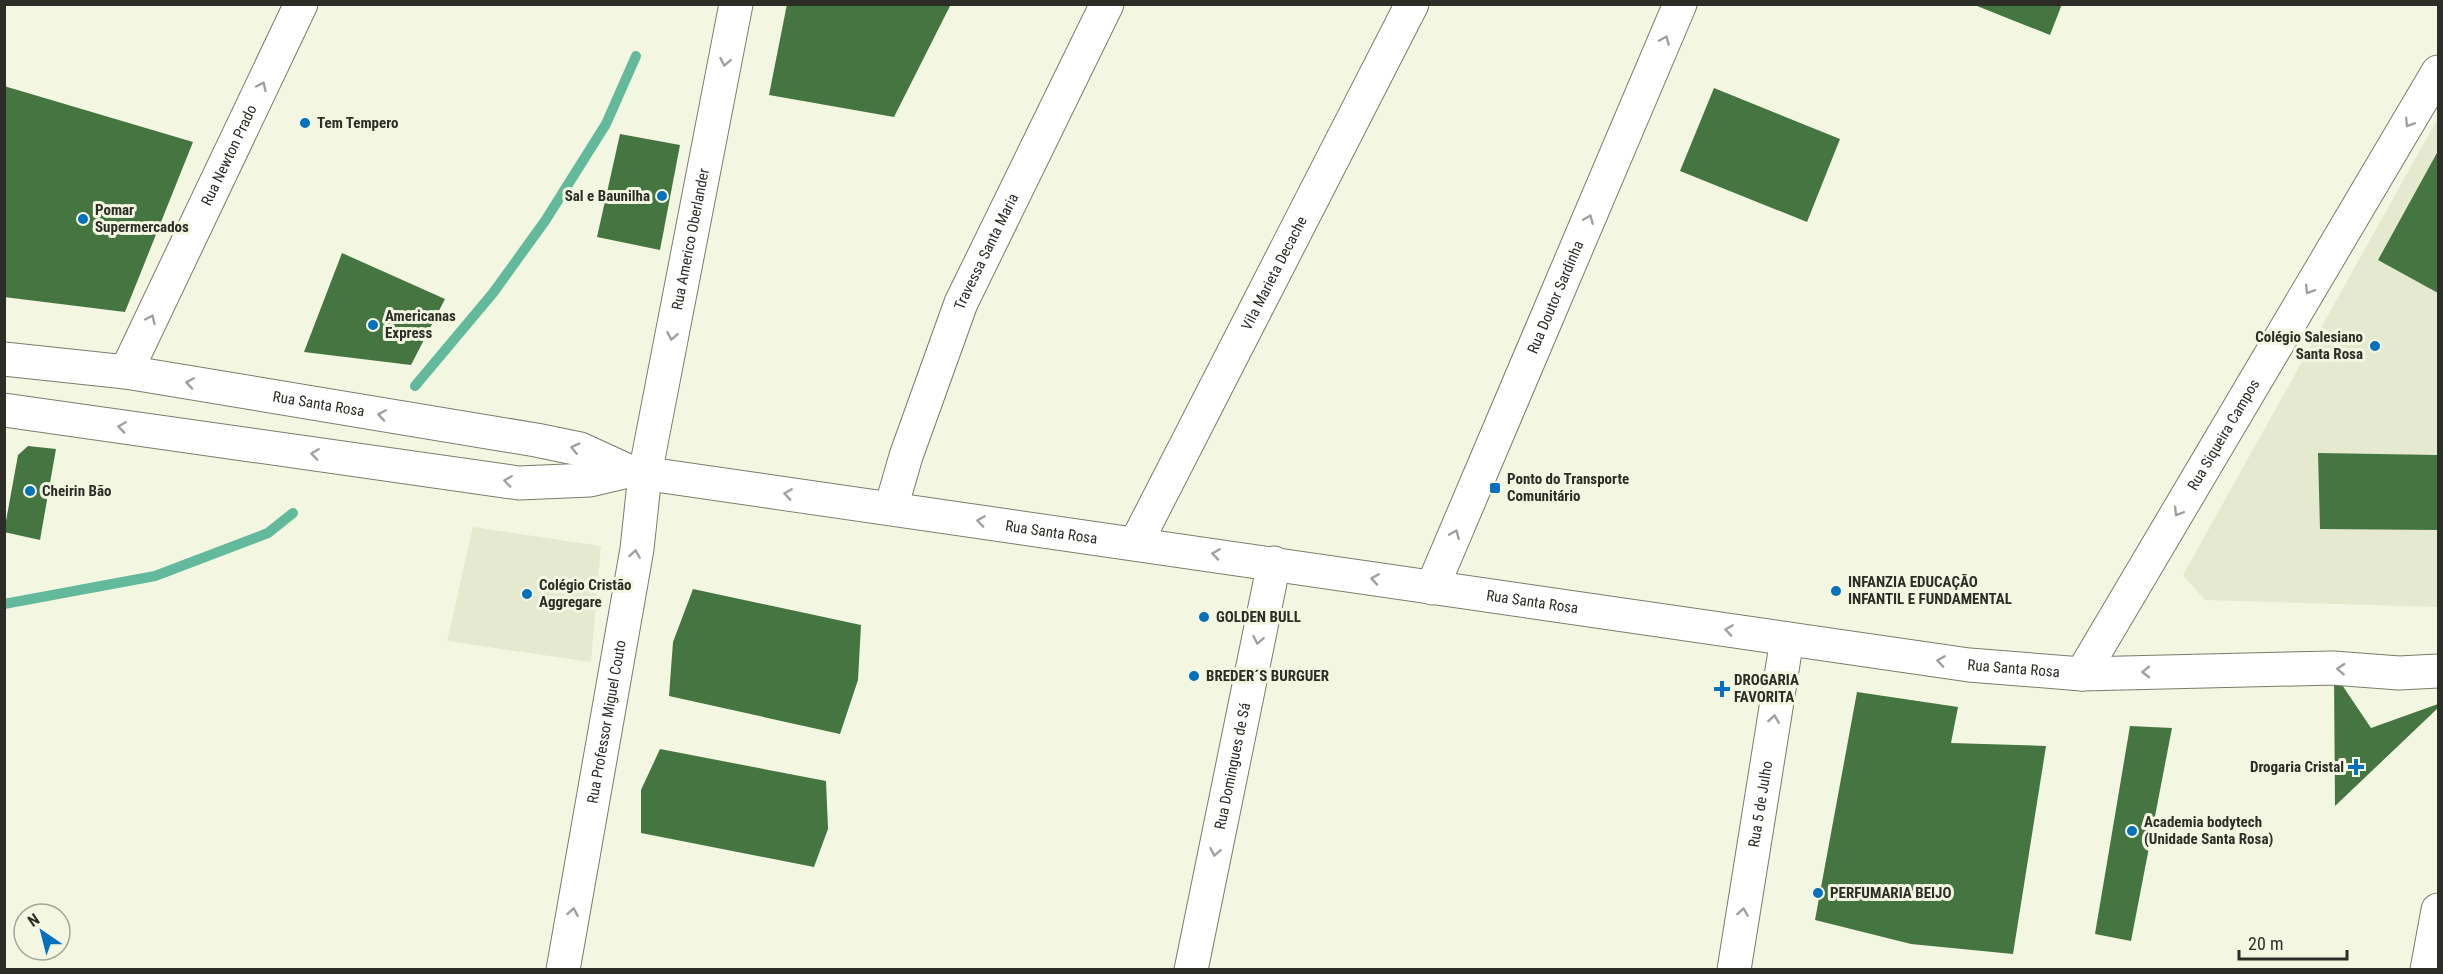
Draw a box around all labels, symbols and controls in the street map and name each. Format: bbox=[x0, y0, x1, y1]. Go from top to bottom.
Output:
one-way arrow bbox=[1658, 35, 1670, 46]
one-way arrow bbox=[719, 57, 732, 67]
one-way arrow bbox=[254, 82, 266, 93]
street label: Rua Newton Prado bbox=[197, 102, 261, 208]
place label: Tem Tempero bbox=[317, 114, 398, 132]
marker: Tem Tempero bbox=[298, 116, 312, 130]
one-way arrow bbox=[2404, 117, 2416, 127]
street label: Rua Americo Oberlander bbox=[668, 167, 713, 312]
place label: Sal e Baunilha bbox=[565, 187, 650, 205]
marker: Sal e Baunilha bbox=[655, 189, 669, 203]
street label: Travessa Santa Maria bbox=[950, 190, 1022, 312]
place label: Pomar Supermercados bbox=[95, 201, 189, 236]
marker: Pomar Supermercados bbox=[76, 212, 90, 226]
street label: Vila Marieta Decache bbox=[1237, 213, 1311, 333]
one-way arrow bbox=[1582, 214, 1594, 225]
street label: Rua Doutor Sardinha bbox=[1524, 238, 1587, 356]
one-way arrow bbox=[2305, 284, 2317, 294]
place label: Americanas Express bbox=[385, 307, 456, 342]
one-way arrow bbox=[144, 315, 156, 326]
marker: Americanas Express bbox=[366, 318, 380, 332]
place label: Colégio Salesiano Santa Rosa bbox=[2255, 328, 2363, 363]
one-way arrow bbox=[666, 331, 679, 341]
marker: Colégio Salesiano Santa Rosa bbox=[2368, 339, 2382, 353]
street label: Rua Siqueira Campos bbox=[2184, 376, 2263, 494]
one-way arrow bbox=[185, 377, 195, 390]
street label: Rua Santa Rosa bbox=[271, 387, 366, 420]
one-way arrow bbox=[378, 409, 388, 422]
one-way arrow bbox=[117, 422, 126, 434]
one-way arrow bbox=[570, 443, 580, 456]
one-way arrow bbox=[310, 449, 319, 461]
place label: Ponto do Transporte Comunitário bbox=[1507, 470, 1629, 505]
one-way arrow bbox=[503, 476, 512, 488]
marker: Ponto do Transporte Comunitário bbox=[1488, 481, 1502, 495]
place label: Cheirin Bão bbox=[42, 482, 111, 500]
marker: Cheirin Bão bbox=[23, 484, 37, 498]
one-way arrow bbox=[783, 488, 793, 500]
one-way arrow bbox=[2174, 506, 2185, 516]
one-way arrow bbox=[976, 515, 986, 527]
street label: Rua Santa Rosa bbox=[1004, 517, 1099, 548]
one-way arrow bbox=[1448, 529, 1460, 540]
one-way arrow bbox=[1211, 549, 1220, 561]
one-way arrow bbox=[629, 550, 641, 559]
one-way arrow bbox=[1370, 573, 1379, 585]
place label: INFANZIA EDUCAÇÃO INFANTIL E FUNDAMENTAL bbox=[1848, 573, 2012, 608]
place label: Colégio Cristão Aggregare bbox=[539, 576, 631, 611]
marker: INFANZIA EDUCAÇÃO INFANTIL E FUNDAMENTAL bbox=[1829, 584, 1843, 598]
street label: Rua Santa Rosa bbox=[1485, 586, 1580, 617]
marker: Colégio Cristão Aggregare bbox=[520, 587, 534, 601]
place label: GOLDEN BULL bbox=[1216, 608, 1301, 626]
marker: GOLDEN BULL bbox=[1197, 610, 1211, 624]
one-way arrow bbox=[1724, 625, 1733, 637]
one-way arrow bbox=[1252, 635, 1265, 645]
street label: Rua Professor Miguel Couto bbox=[583, 639, 630, 805]
one-way arrow bbox=[1936, 655, 1945, 667]
street label: Rua Santa Rosa bbox=[1967, 656, 2061, 681]
one-way arrow bbox=[2336, 662, 2345, 675]
one-way arrow bbox=[2141, 666, 2150, 679]
place label: BREDER´S BURGUER bbox=[1206, 667, 1329, 685]
marker: BREDER´S BURGUER bbox=[1187, 669, 1201, 683]
place label: DROGARIA FAVORITA bbox=[1734, 671, 1799, 706]
marker: DROGARIA FAVORITA bbox=[1715, 682, 1729, 696]
street label: Rua Domingues de Sá bbox=[1211, 701, 1254, 831]
one-way arrow bbox=[1767, 715, 1780, 725]
place label: Drogaria Cristal bbox=[2250, 758, 2344, 776]
street label: Rua 5 de Julho bbox=[1745, 760, 1776, 849]
marker: Drogaria Cristal bbox=[2349, 760, 2363, 774]
place label: Academia bodytech (Unidade Santa Rosa) bbox=[2144, 813, 2273, 848]
marker: Academia bodytech (Unidade Santa Rosa) bbox=[2125, 824, 2139, 838]
one-way arrow bbox=[1209, 847, 1222, 857]
place label: PERFUMARIA BEIJO bbox=[1830, 884, 1951, 902]
marker: PERFUMARIA BEIJO bbox=[1811, 886, 1825, 900]
north arrow bbox=[12, 902, 72, 962]
one-way arrow bbox=[566, 907, 579, 917]
one-way arrow bbox=[1736, 907, 1749, 917]
text: N bbox=[24, 910, 43, 931]
scale bar bbox=[2239, 923, 2347, 961]
text: 20 m bbox=[2248, 933, 2283, 954]

